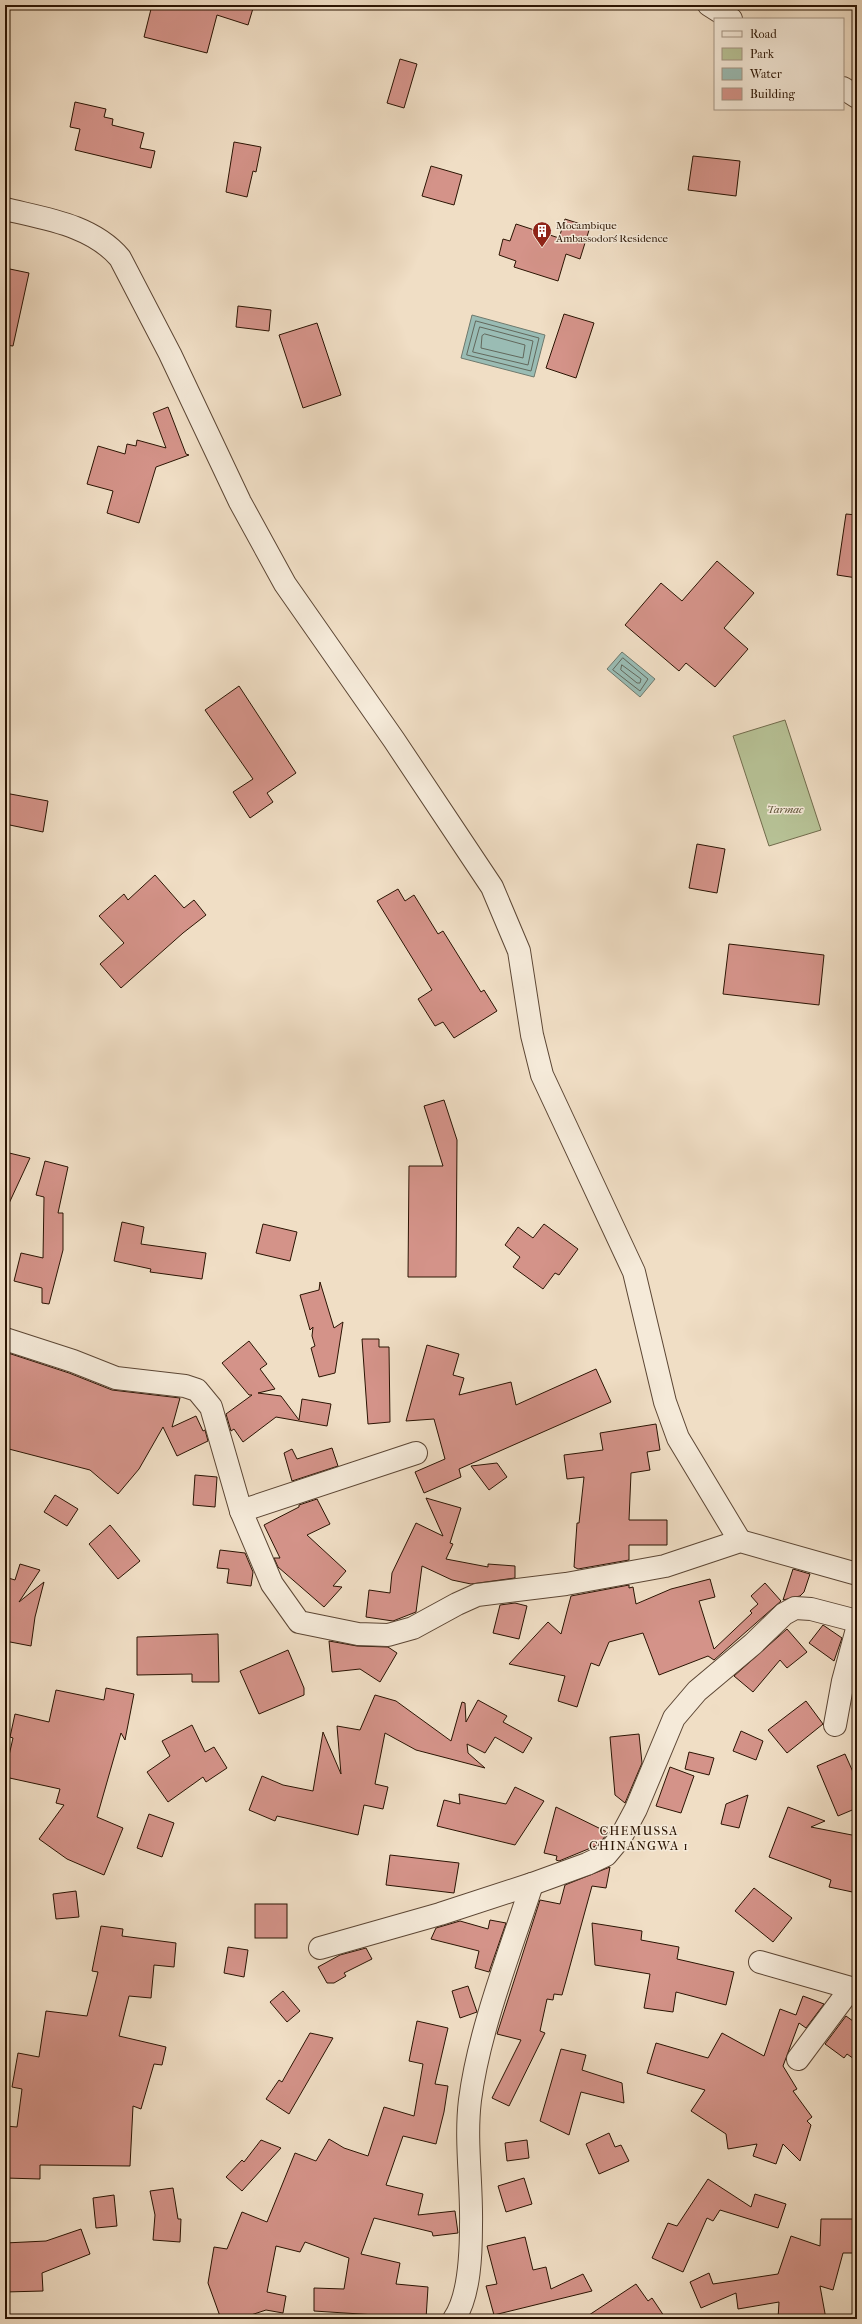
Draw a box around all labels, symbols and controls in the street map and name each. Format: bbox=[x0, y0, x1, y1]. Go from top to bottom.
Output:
legend bbox=[714, 18, 844, 110]
text: Road bbox=[750, 27, 777, 41]
text: Park bbox=[750, 47, 775, 61]
text: Water bbox=[749, 67, 783, 81]
text: Building bbox=[750, 87, 795, 101]
place label: Mocambique Ambassodorś Residence bbox=[555, 219, 668, 245]
building icon: Mocambique Ambassodorś Residence bbox=[531, 220, 553, 248]
park label: Tarmac bbox=[767, 803, 804, 816]
district label: CHEMUSSA CHINANGWA 1 bbox=[589, 1823, 689, 1853]

